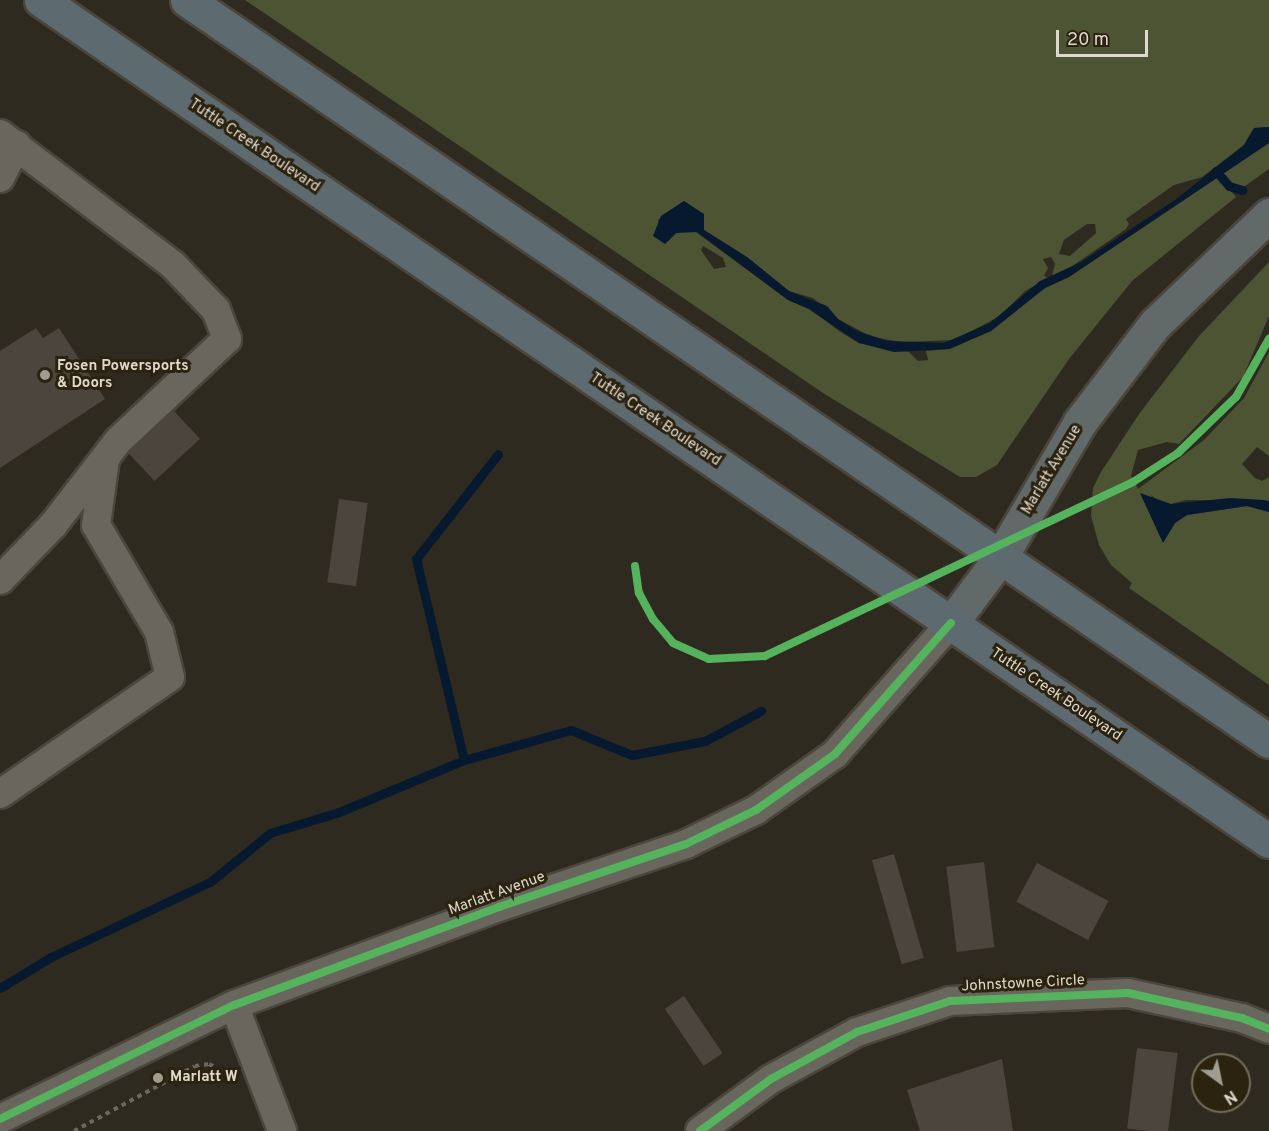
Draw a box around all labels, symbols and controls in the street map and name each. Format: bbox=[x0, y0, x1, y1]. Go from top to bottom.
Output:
scale bar bbox=[1059, 18, 1150, 56]
text: 20 m bbox=[1067, 29, 1109, 52]
street label: Tuttle Creek Boulevard bbox=[185, 96, 323, 196]
place label: Fosen Powersports & Doors bbox=[57, 357, 189, 392]
marker: Fosen Powersports & Doors bbox=[38, 368, 52, 382]
street label: Tuttle Creek Boulevard bbox=[586, 370, 724, 470]
street label: Marlatt Avenue bbox=[1018, 422, 1086, 518]
street label: Tuttle Creek Boulevard bbox=[987, 645, 1125, 745]
street label: Marlatt Avenue bbox=[446, 868, 548, 920]
street label: Johnstowne Circle bbox=[961, 972, 1085, 996]
north arrow bbox=[1191, 1053, 1251, 1113]
place label: Marlatt W bbox=[170, 1069, 238, 1087]
marker: Marlatt W bbox=[151, 1071, 165, 1085]
text: N bbox=[1219, 1085, 1240, 1108]

